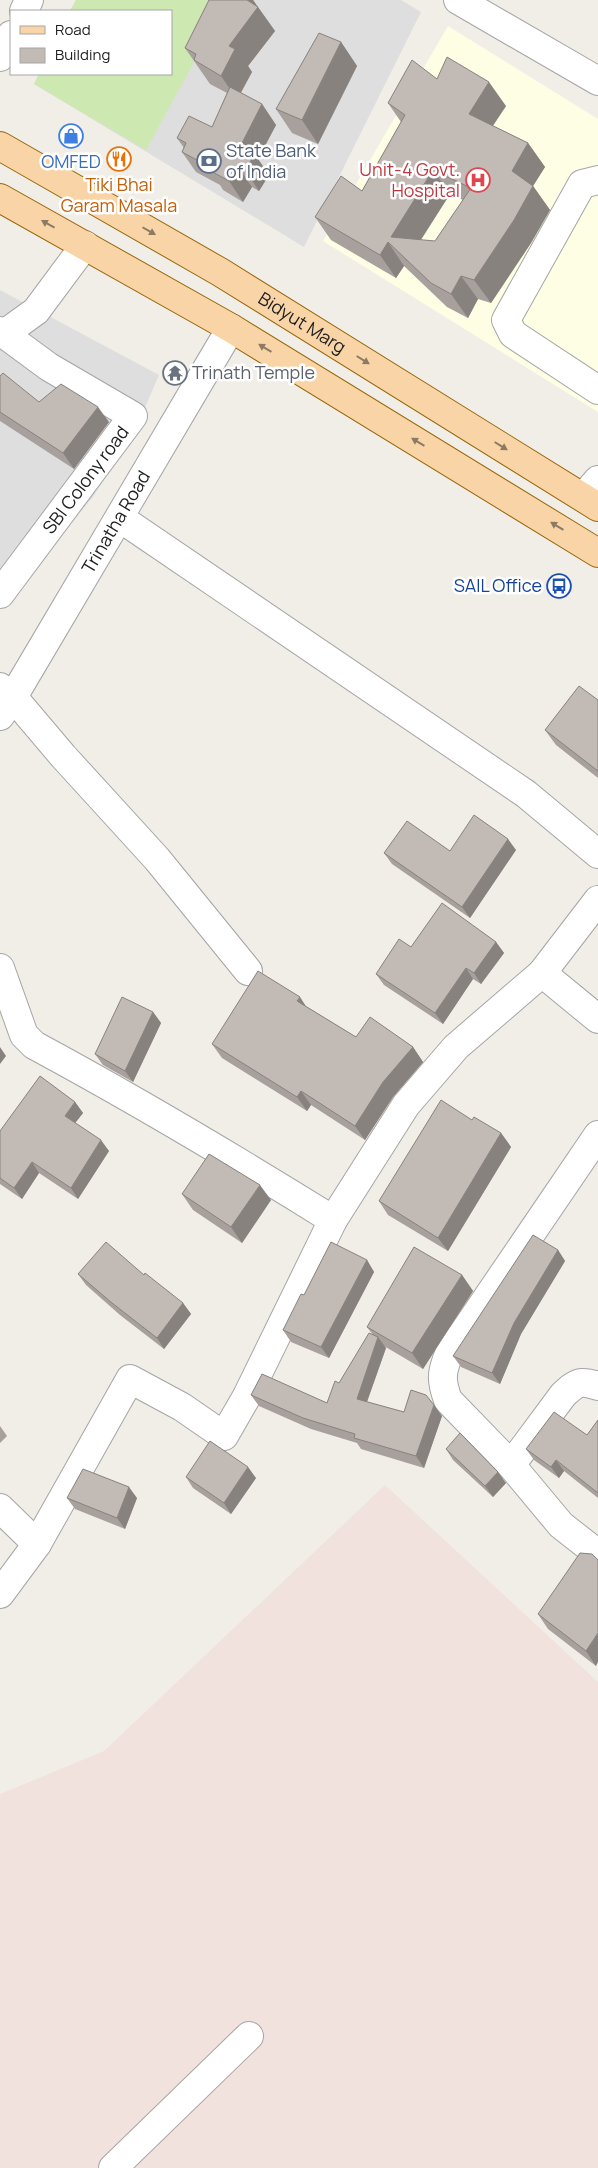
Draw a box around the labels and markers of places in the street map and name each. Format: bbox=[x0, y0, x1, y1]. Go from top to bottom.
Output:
shop icon: OMFED bbox=[58, 123, 84, 149]
place label: State Bank of India bbox=[226, 138, 317, 183]
restaurant icon: Tiki Bhai Garam Masala bbox=[106, 146, 132, 172]
bank icon: State Bank of India bbox=[196, 148, 222, 174]
place label: OMFED bbox=[41, 149, 101, 173]
place label: Unit-4 Govt. Hospital bbox=[359, 157, 460, 202]
hospital icon: Unit-4 Govt. Hospital bbox=[465, 167, 491, 193]
place label: Tiki Bhai Garam Masala bbox=[61, 172, 177, 217]
temple icon: Trinath Temple bbox=[162, 360, 188, 386]
place label: Trinath Temple bbox=[192, 360, 315, 384]
place label: SAIL Office bbox=[454, 573, 542, 597]
bus stop icon: SAIL Office bbox=[546, 573, 572, 599]

